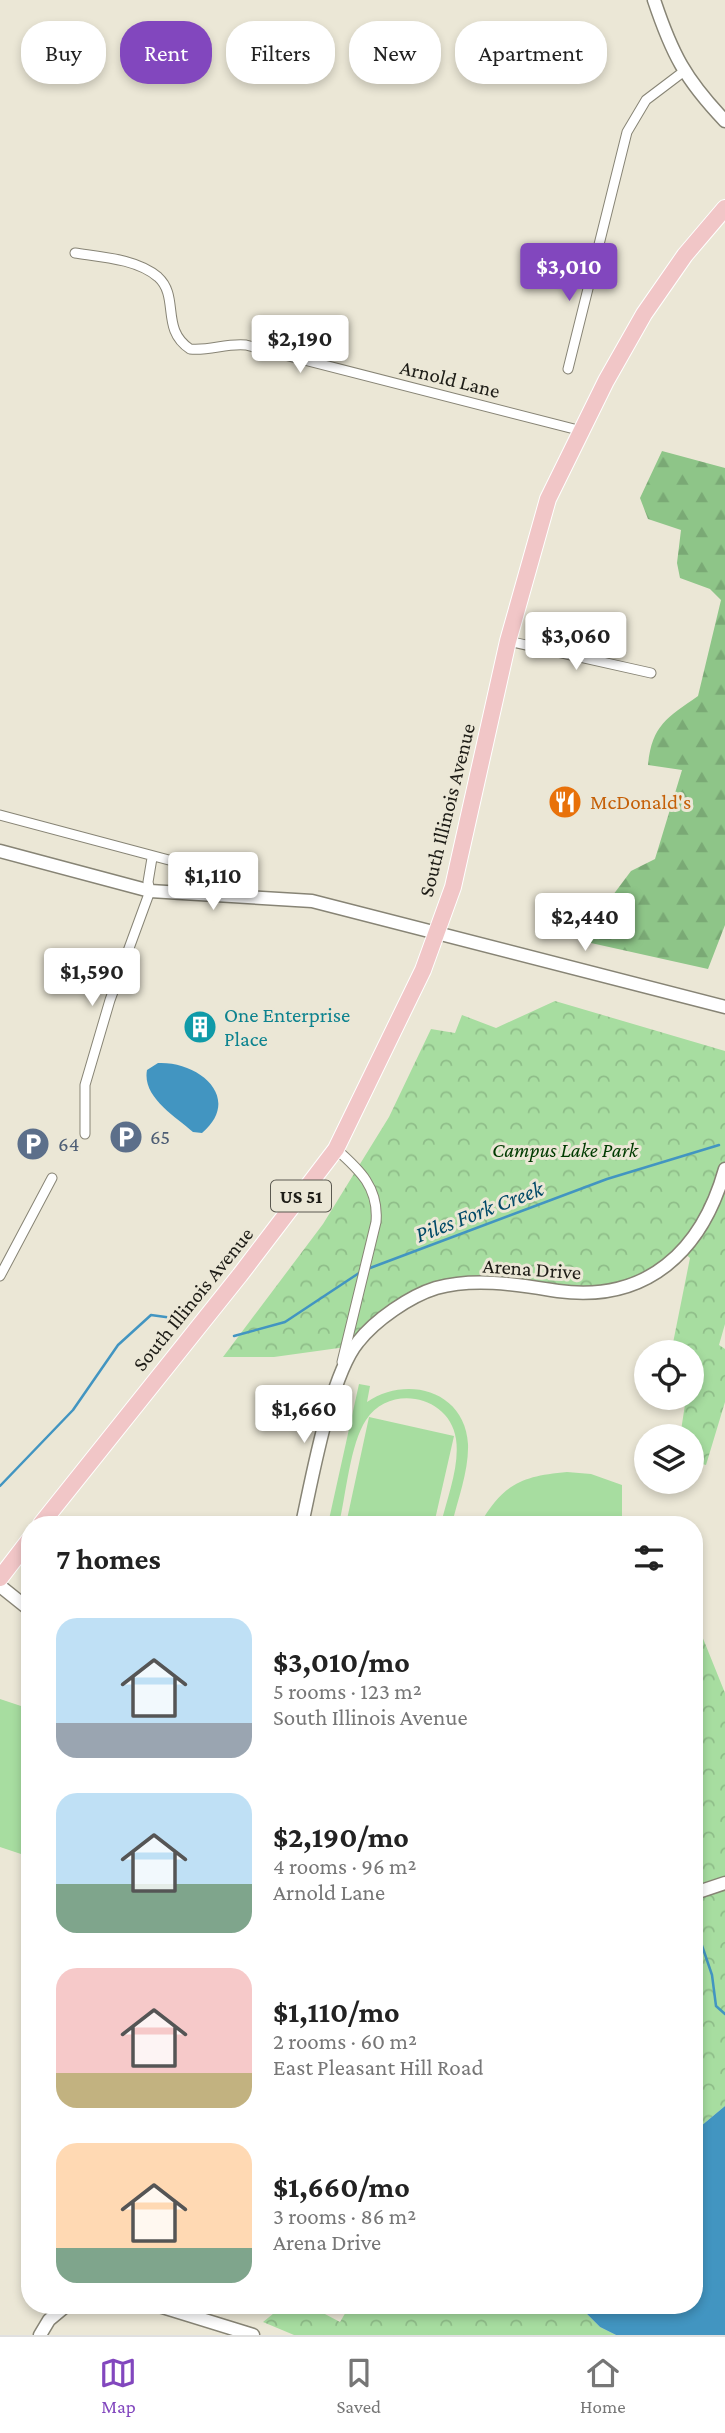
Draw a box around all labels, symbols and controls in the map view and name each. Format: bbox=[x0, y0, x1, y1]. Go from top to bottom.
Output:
chip: Buy bbox=[21, 21, 106, 84]
chip: Rent bbox=[120, 21, 212, 84]
chip: Filters bbox=[226, 21, 335, 84]
chip: New bbox=[349, 21, 441, 84]
chip: Apartment bbox=[455, 21, 607, 84]
pin: $3,010 bbox=[512, 244, 626, 303]
text: $3,010 bbox=[536, 253, 602, 279]
pin: $2,190 bbox=[243, 316, 357, 375]
text: $2,190 bbox=[268, 325, 332, 351]
street label: Arnold Lane bbox=[397, 355, 503, 403]
pin: $3,060 bbox=[519, 612, 633, 672]
text: $3,060 bbox=[541, 622, 611, 648]
street label: South Illinois Avenue bbox=[414, 721, 480, 899]
restaurant icon: McDonald's bbox=[546, 783, 584, 821]
place label: McDonald's bbox=[590, 790, 691, 814]
pin: $1,110 bbox=[156, 852, 270, 912]
text: $1,110 bbox=[184, 862, 242, 888]
pin: $2,440 bbox=[528, 894, 642, 953]
text: $2,440 bbox=[551, 903, 619, 929]
pin: $1,590 bbox=[35, 948, 149, 1008]
text: $1,590 bbox=[60, 958, 124, 984]
place label: One Enterprise Place bbox=[224, 1003, 350, 1051]
building icon: One Enterprise Place bbox=[181, 1008, 219, 1046]
parking icon: 65 bbox=[107, 1118, 145, 1156]
parking icon: 64 bbox=[14, 1125, 52, 1163]
place label: 65 bbox=[150, 1125, 170, 1149]
place label: 64 bbox=[58, 1132, 79, 1156]
park label: Campus Lake Park bbox=[492, 1138, 639, 1162]
water label: Piles Fork Creek bbox=[411, 1174, 548, 1247]
road number: US 51 bbox=[271, 1180, 331, 1212]
street label: South Illinois Avenue bbox=[128, 1222, 258, 1376]
street label: Arena Drive bbox=[482, 1254, 582, 1284]
map controls bbox=[634, 1340, 704, 1494]
button: locate bbox=[634, 1340, 704, 1410]
pin: $1,660 bbox=[247, 1386, 361, 1445]
text: $1,660 bbox=[271, 1395, 337, 1421]
button: layers bbox=[634, 1424, 704, 1494]
icon: filters bbox=[630, 1539, 668, 1577]
text: 7 homes bbox=[56, 1542, 161, 1575]
text: $3,010/mo bbox=[273, 1645, 410, 1678]
icon: home bbox=[112, 1646, 196, 1730]
text: 5 rooms · 123 m² bbox=[273, 1678, 422, 1704]
text: South Illinois Avenue bbox=[273, 1704, 468, 1730]
text: $2,190/mo bbox=[273, 1820, 409, 1853]
icon: home bbox=[112, 1821, 196, 1905]
text: 4 rooms · 96 m² bbox=[273, 1853, 416, 1879]
text: Arnold Lane bbox=[273, 1879, 385, 1905]
text: $1,110/mo bbox=[273, 1995, 400, 2028]
icon: home bbox=[112, 1996, 196, 2080]
text: 2 rooms · 60 m² bbox=[273, 2028, 417, 2054]
text: East Pleasant Hill Road bbox=[273, 2054, 484, 2080]
text: $1,660/mo bbox=[273, 2170, 410, 2203]
icon: home bbox=[112, 2171, 196, 2255]
text: 3 rooms · 86 m² bbox=[273, 2203, 416, 2229]
text: Arena Drive bbox=[273, 2229, 381, 2255]
tab: Map bbox=[99, 2354, 137, 2417]
tab: Saved bbox=[336, 2354, 381, 2417]
tab: Home bbox=[580, 2354, 626, 2417]

